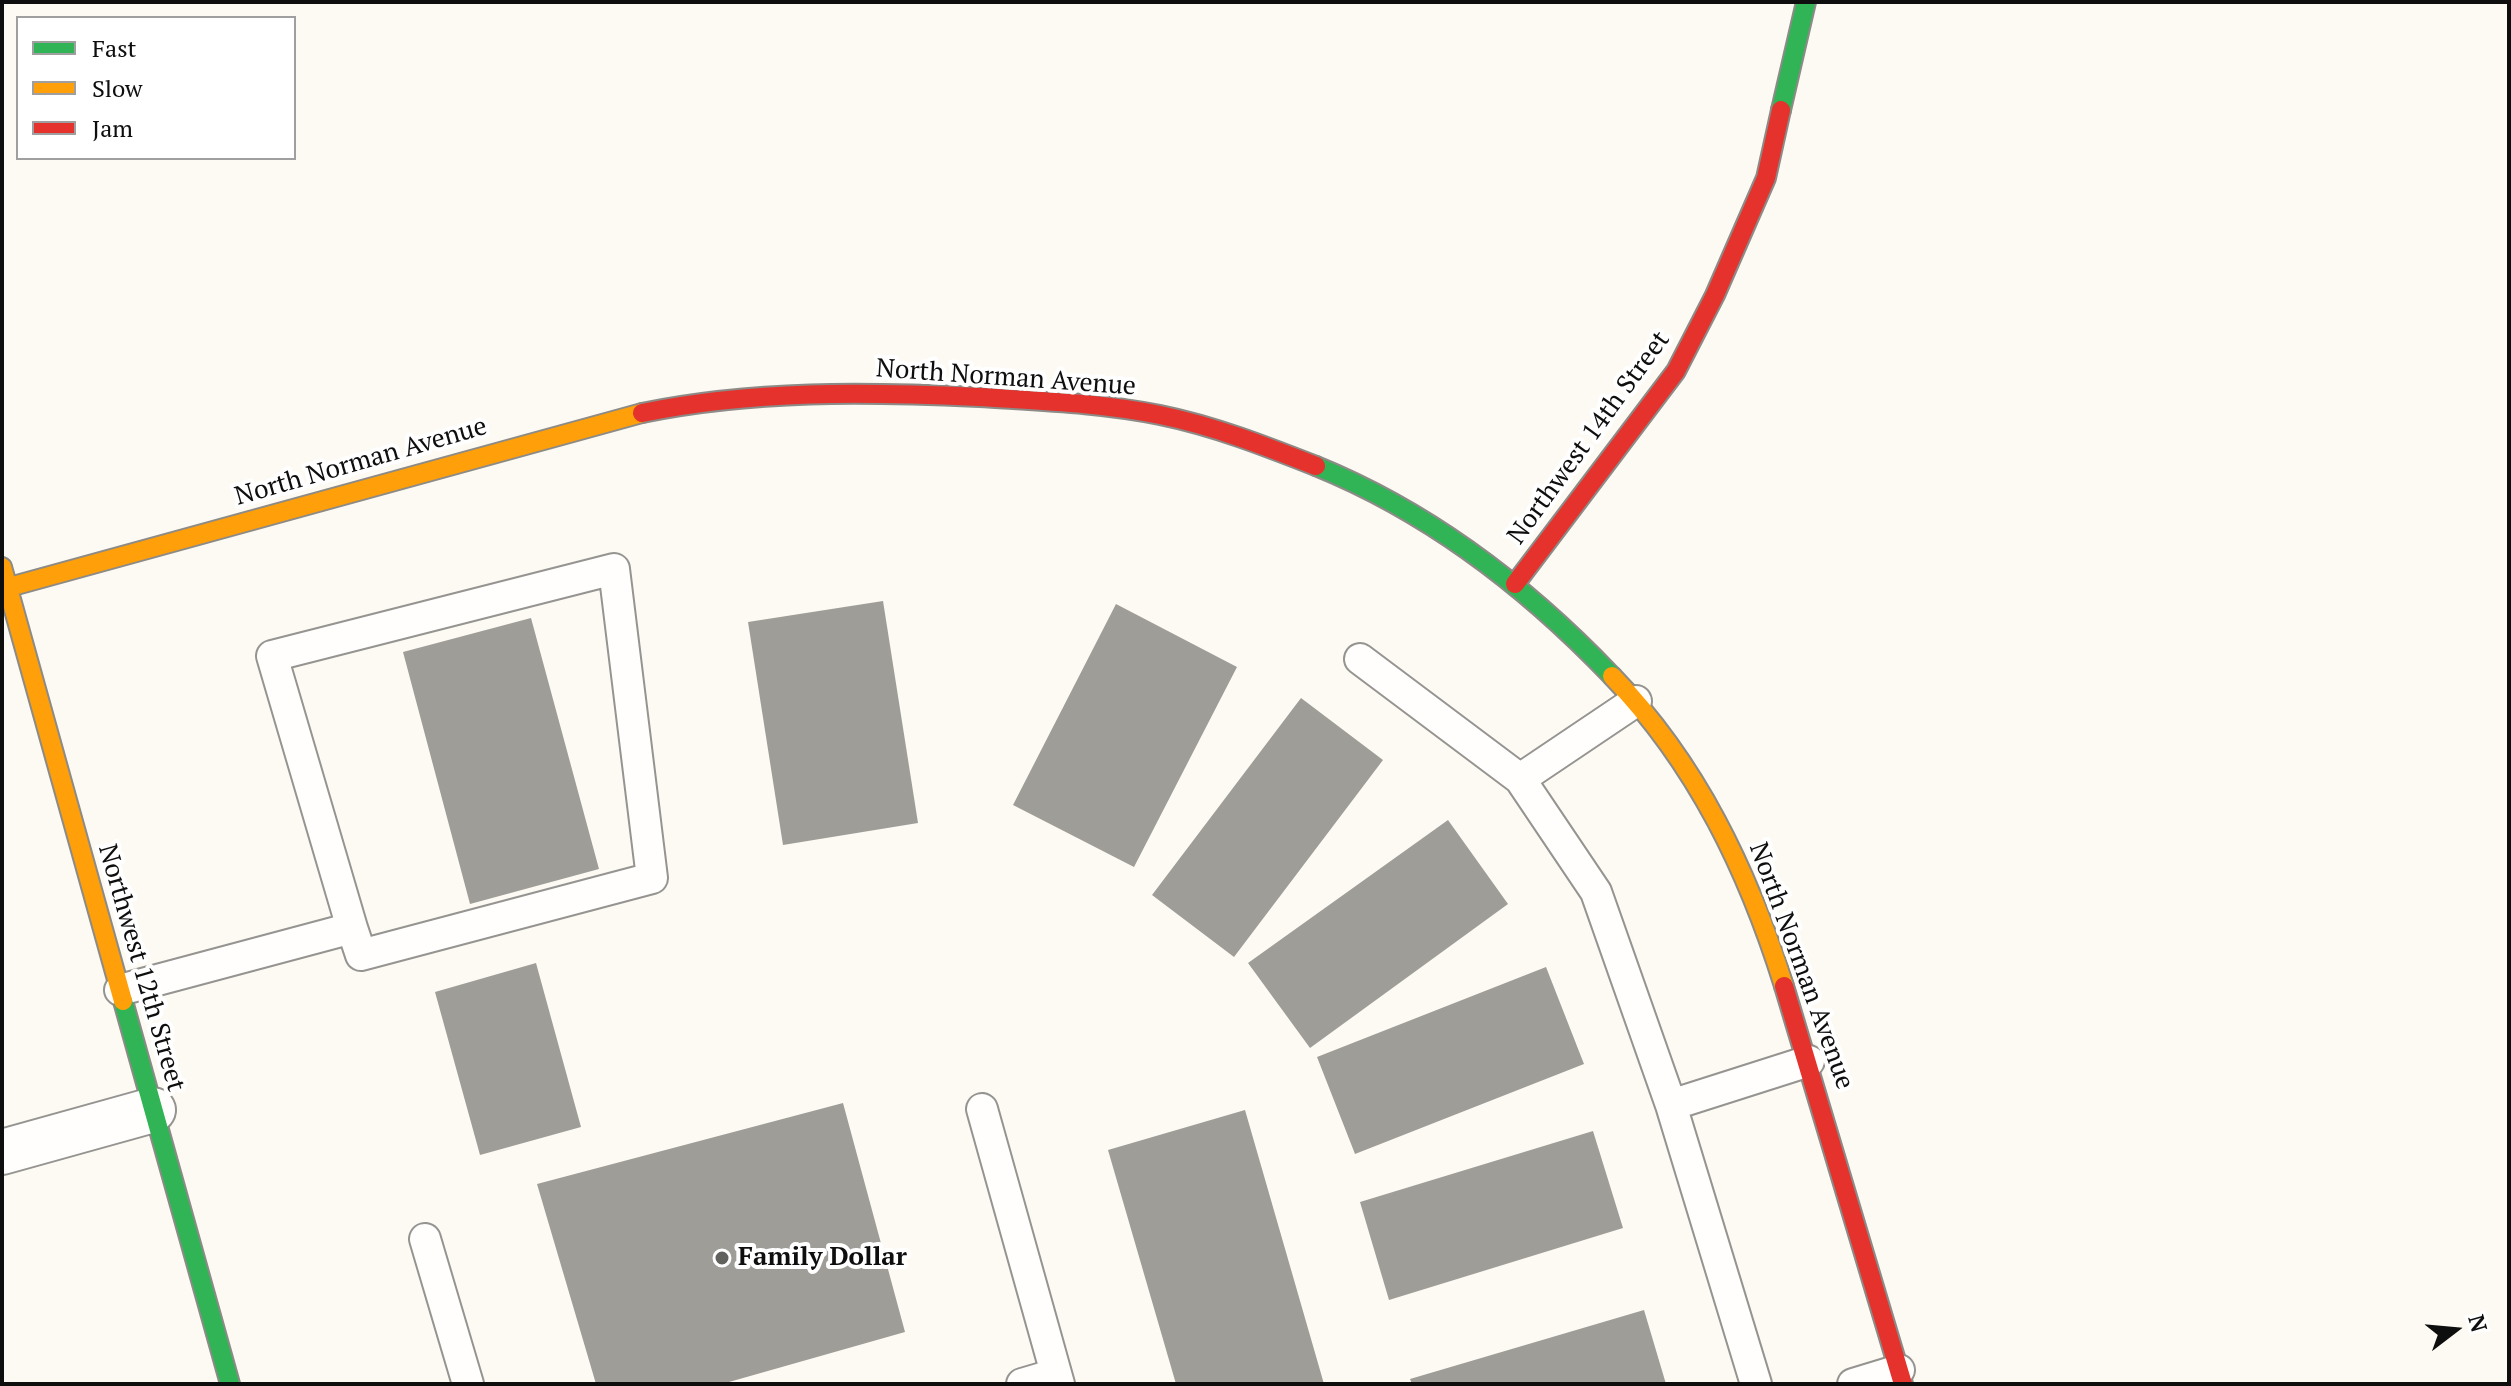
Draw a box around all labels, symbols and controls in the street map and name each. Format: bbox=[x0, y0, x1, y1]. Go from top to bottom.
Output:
legend bbox=[16, 16, 296, 160]
text: Fast bbox=[92, 32, 136, 64]
text: Slow bbox=[92, 72, 143, 104]
text: Jam bbox=[92, 112, 133, 144]
street label: Northwest 14th Street bbox=[1501, 325, 1677, 551]
street label: North Norman Avenue bbox=[875, 353, 1137, 403]
street label: North Norman Avenue bbox=[232, 411, 490, 513]
street label: North Norman Avenue bbox=[1742, 838, 1860, 1094]
street label: Northwest 12th Street bbox=[91, 841, 191, 1095]
place label: Family Dollar bbox=[738, 1242, 907, 1274]
marker: Family Dollar bbox=[713, 1249, 731, 1267]
north arrow bbox=[2415, 1290, 2495, 1370]
text: N bbox=[2462, 1311, 2495, 1335]

